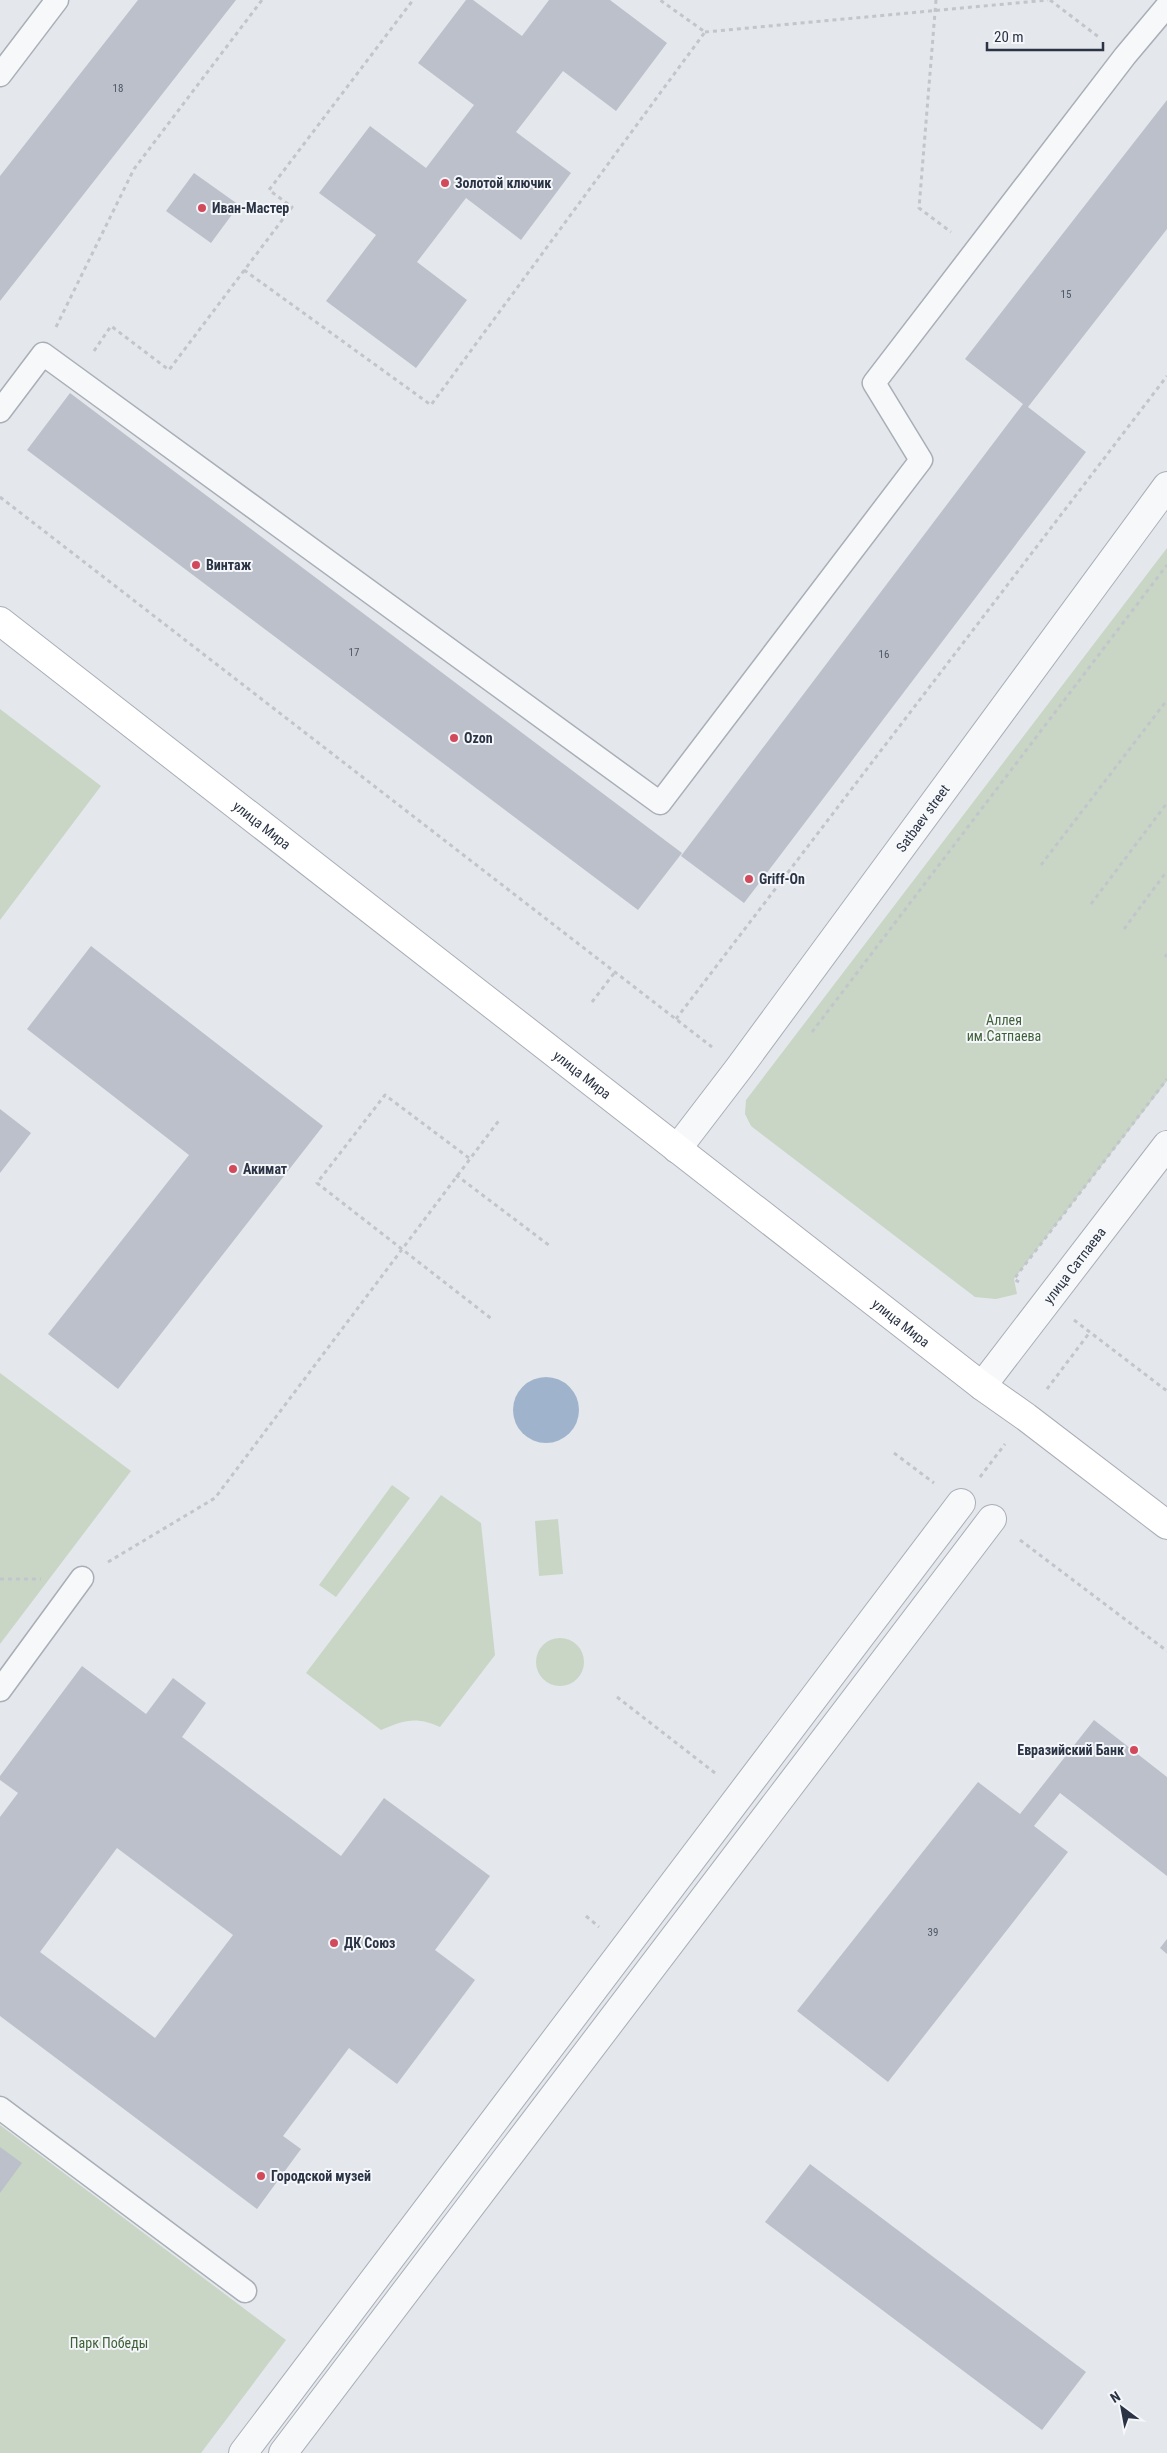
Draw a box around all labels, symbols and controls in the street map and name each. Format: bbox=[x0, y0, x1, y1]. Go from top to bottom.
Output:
scale bar bbox=[987, 20, 1103, 52]
text: 20 m bbox=[994, 28, 1024, 46]
house number: 18 bbox=[113, 82, 123, 95]
place label: Золотой ключик bbox=[455, 175, 551, 191]
marker: Золотой ключик bbox=[439, 177, 451, 189]
place label: Иван-Мастер bbox=[212, 200, 289, 216]
marker: Иван-Мастер bbox=[196, 202, 208, 214]
house number: 15 bbox=[1061, 288, 1071, 301]
place label: Винтаж bbox=[206, 557, 252, 573]
marker: Винтаж bbox=[190, 559, 202, 571]
house number: 17 bbox=[349, 646, 359, 659]
house number: 16 bbox=[879, 648, 889, 661]
place label: Ozon bbox=[464, 730, 493, 746]
marker: Ozon bbox=[448, 732, 460, 744]
street label: Satbaev street bbox=[893, 782, 953, 855]
street label: улица Мира bbox=[230, 798, 294, 852]
place label: Griff-On bbox=[759, 871, 805, 887]
marker: Griff-On bbox=[743, 873, 755, 885]
park label: Аллея им.Сатпаева bbox=[967, 1012, 1041, 1044]
street label: улица Мира bbox=[550, 1047, 614, 1102]
place label: Акимат bbox=[243, 1161, 288, 1177]
marker: Акимат bbox=[227, 1163, 239, 1175]
street label: улица Сатпаева bbox=[1040, 1224, 1109, 1307]
street label: улица Мира bbox=[869, 1295, 933, 1350]
place label: Евразийский Банк bbox=[1017, 1742, 1124, 1758]
marker: Евразийский Банк bbox=[1128, 1744, 1140, 1756]
house number: 39 bbox=[928, 1926, 938, 1939]
place label: ДК Союз bbox=[344, 1935, 395, 1951]
marker: ДК Союз bbox=[328, 1937, 340, 1949]
place label: Городской музей bbox=[271, 2168, 371, 2184]
marker: Городской музей bbox=[255, 2170, 267, 2182]
park label: Парк Победы bbox=[70, 2335, 148, 2351]
north arrow bbox=[1097, 2383, 1147, 2433]
text: N bbox=[1107, 2388, 1123, 2406]

